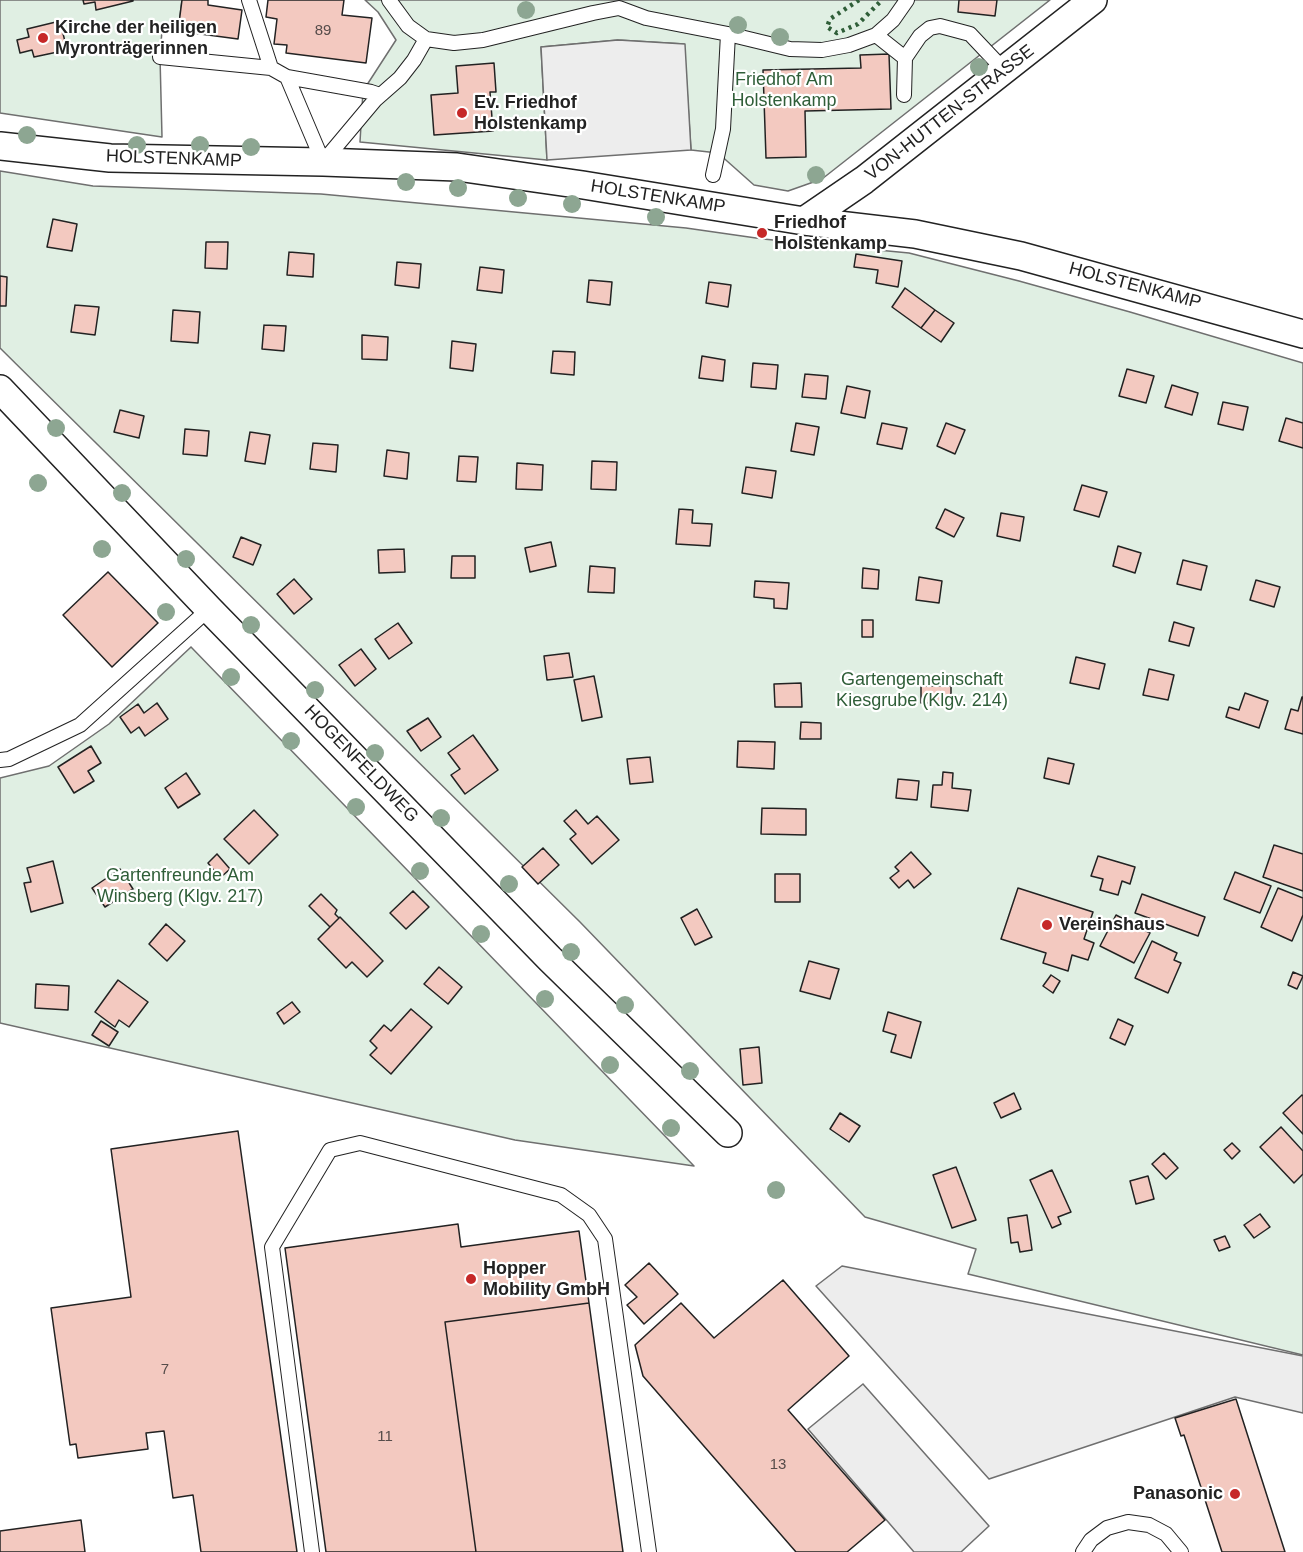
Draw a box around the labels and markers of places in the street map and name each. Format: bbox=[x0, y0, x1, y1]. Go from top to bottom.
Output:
place label: Kirche der heiligen Myronträgerinnen bbox=[55, 17, 217, 60]
marker: Kirche der heiligen Myronträgerinnen bbox=[36, 31, 50, 45]
place label: Ev. Friedhof Holstenkamp bbox=[474, 92, 587, 134]
marker: Ev. Friedhof Holstenkamp bbox=[455, 106, 469, 120]
place label: Friedhof Holstenkamp bbox=[774, 212, 887, 254]
marker: Friedhof Holstenkamp bbox=[755, 226, 769, 240]
place label: Vereinshaus bbox=[1059, 914, 1165, 936]
marker: Vereinshaus bbox=[1040, 918, 1054, 932]
place label: Hopper Mobility GmbH bbox=[483, 1258, 610, 1300]
marker: Hopper Mobility GmbH bbox=[464, 1272, 478, 1286]
place label: Panasonic bbox=[1133, 1483, 1223, 1505]
marker: Panasonic bbox=[1228, 1487, 1242, 1501]

